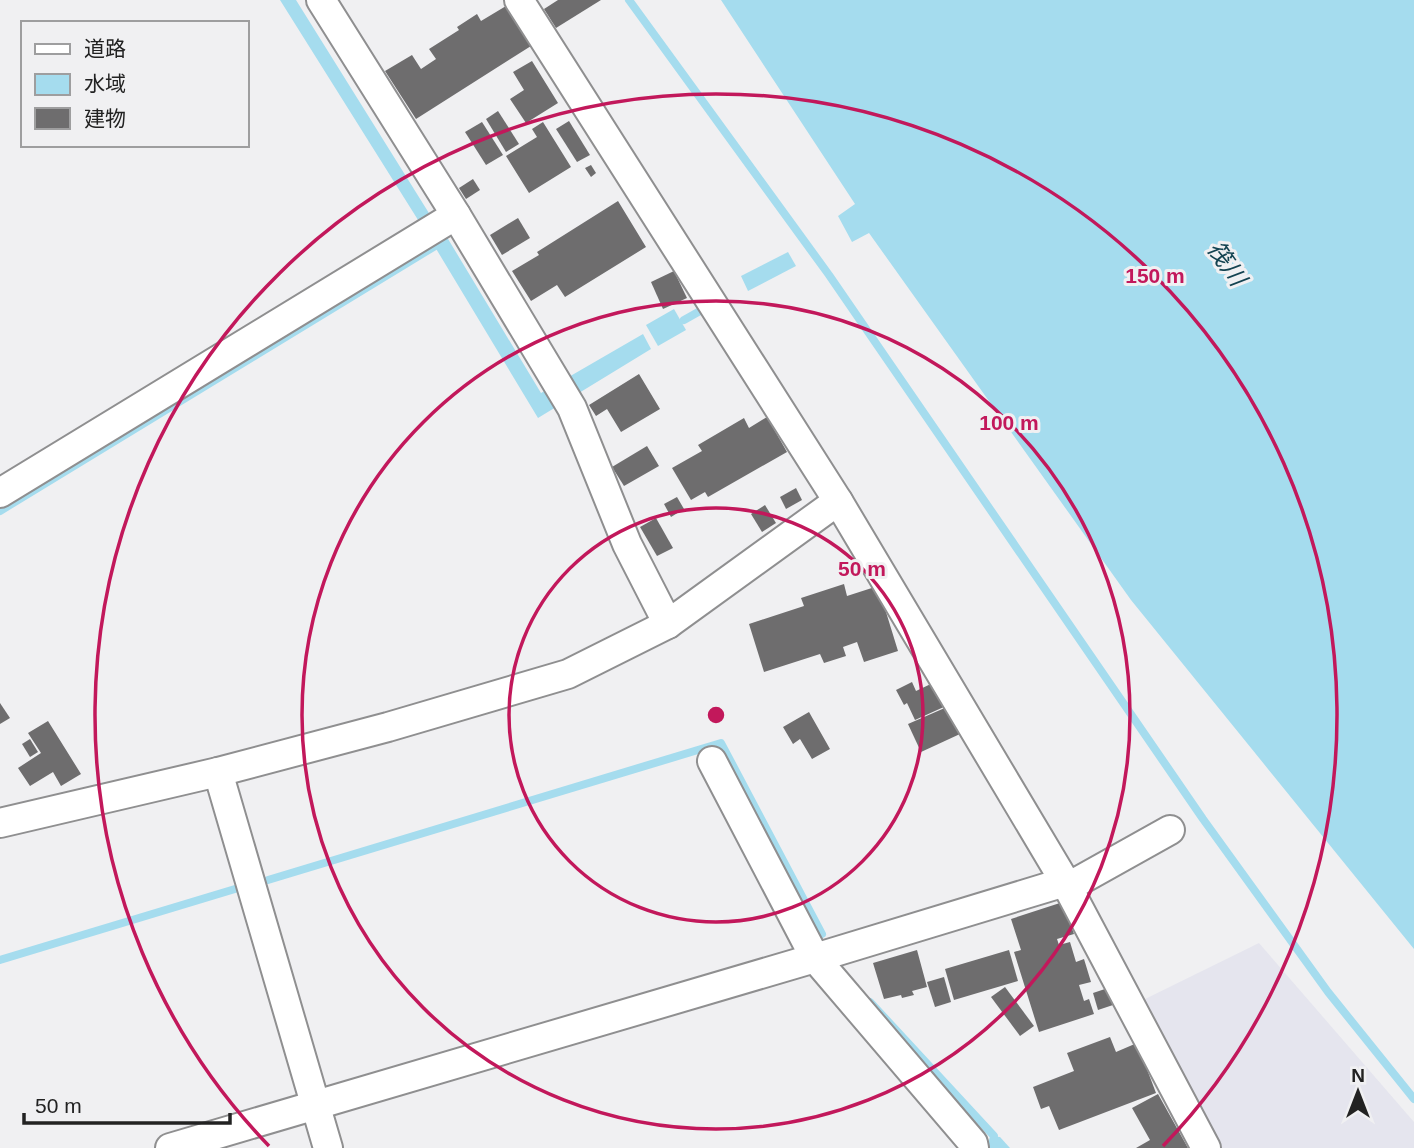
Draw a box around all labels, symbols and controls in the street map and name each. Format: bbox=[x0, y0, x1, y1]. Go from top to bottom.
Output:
legend bbox=[21, 21, 248, 147]
text: 道路 bbox=[84, 37, 126, 60]
text: 水域 bbox=[84, 72, 126, 95]
text: 建物 bbox=[84, 107, 126, 130]
water label: 筏川 bbox=[1202, 236, 1254, 293]
text: 150 m bbox=[1125, 264, 1185, 287]
text: 100 m bbox=[979, 411, 1039, 434]
text: 50 m bbox=[838, 557, 886, 580]
centre of rings bbox=[704, 703, 728, 727]
north arrow bbox=[1323, 1057, 1393, 1127]
text: N bbox=[1351, 1065, 1365, 1086]
scale bar bbox=[24, 1082, 231, 1126]
text: 50 m bbox=[35, 1094, 82, 1117]

